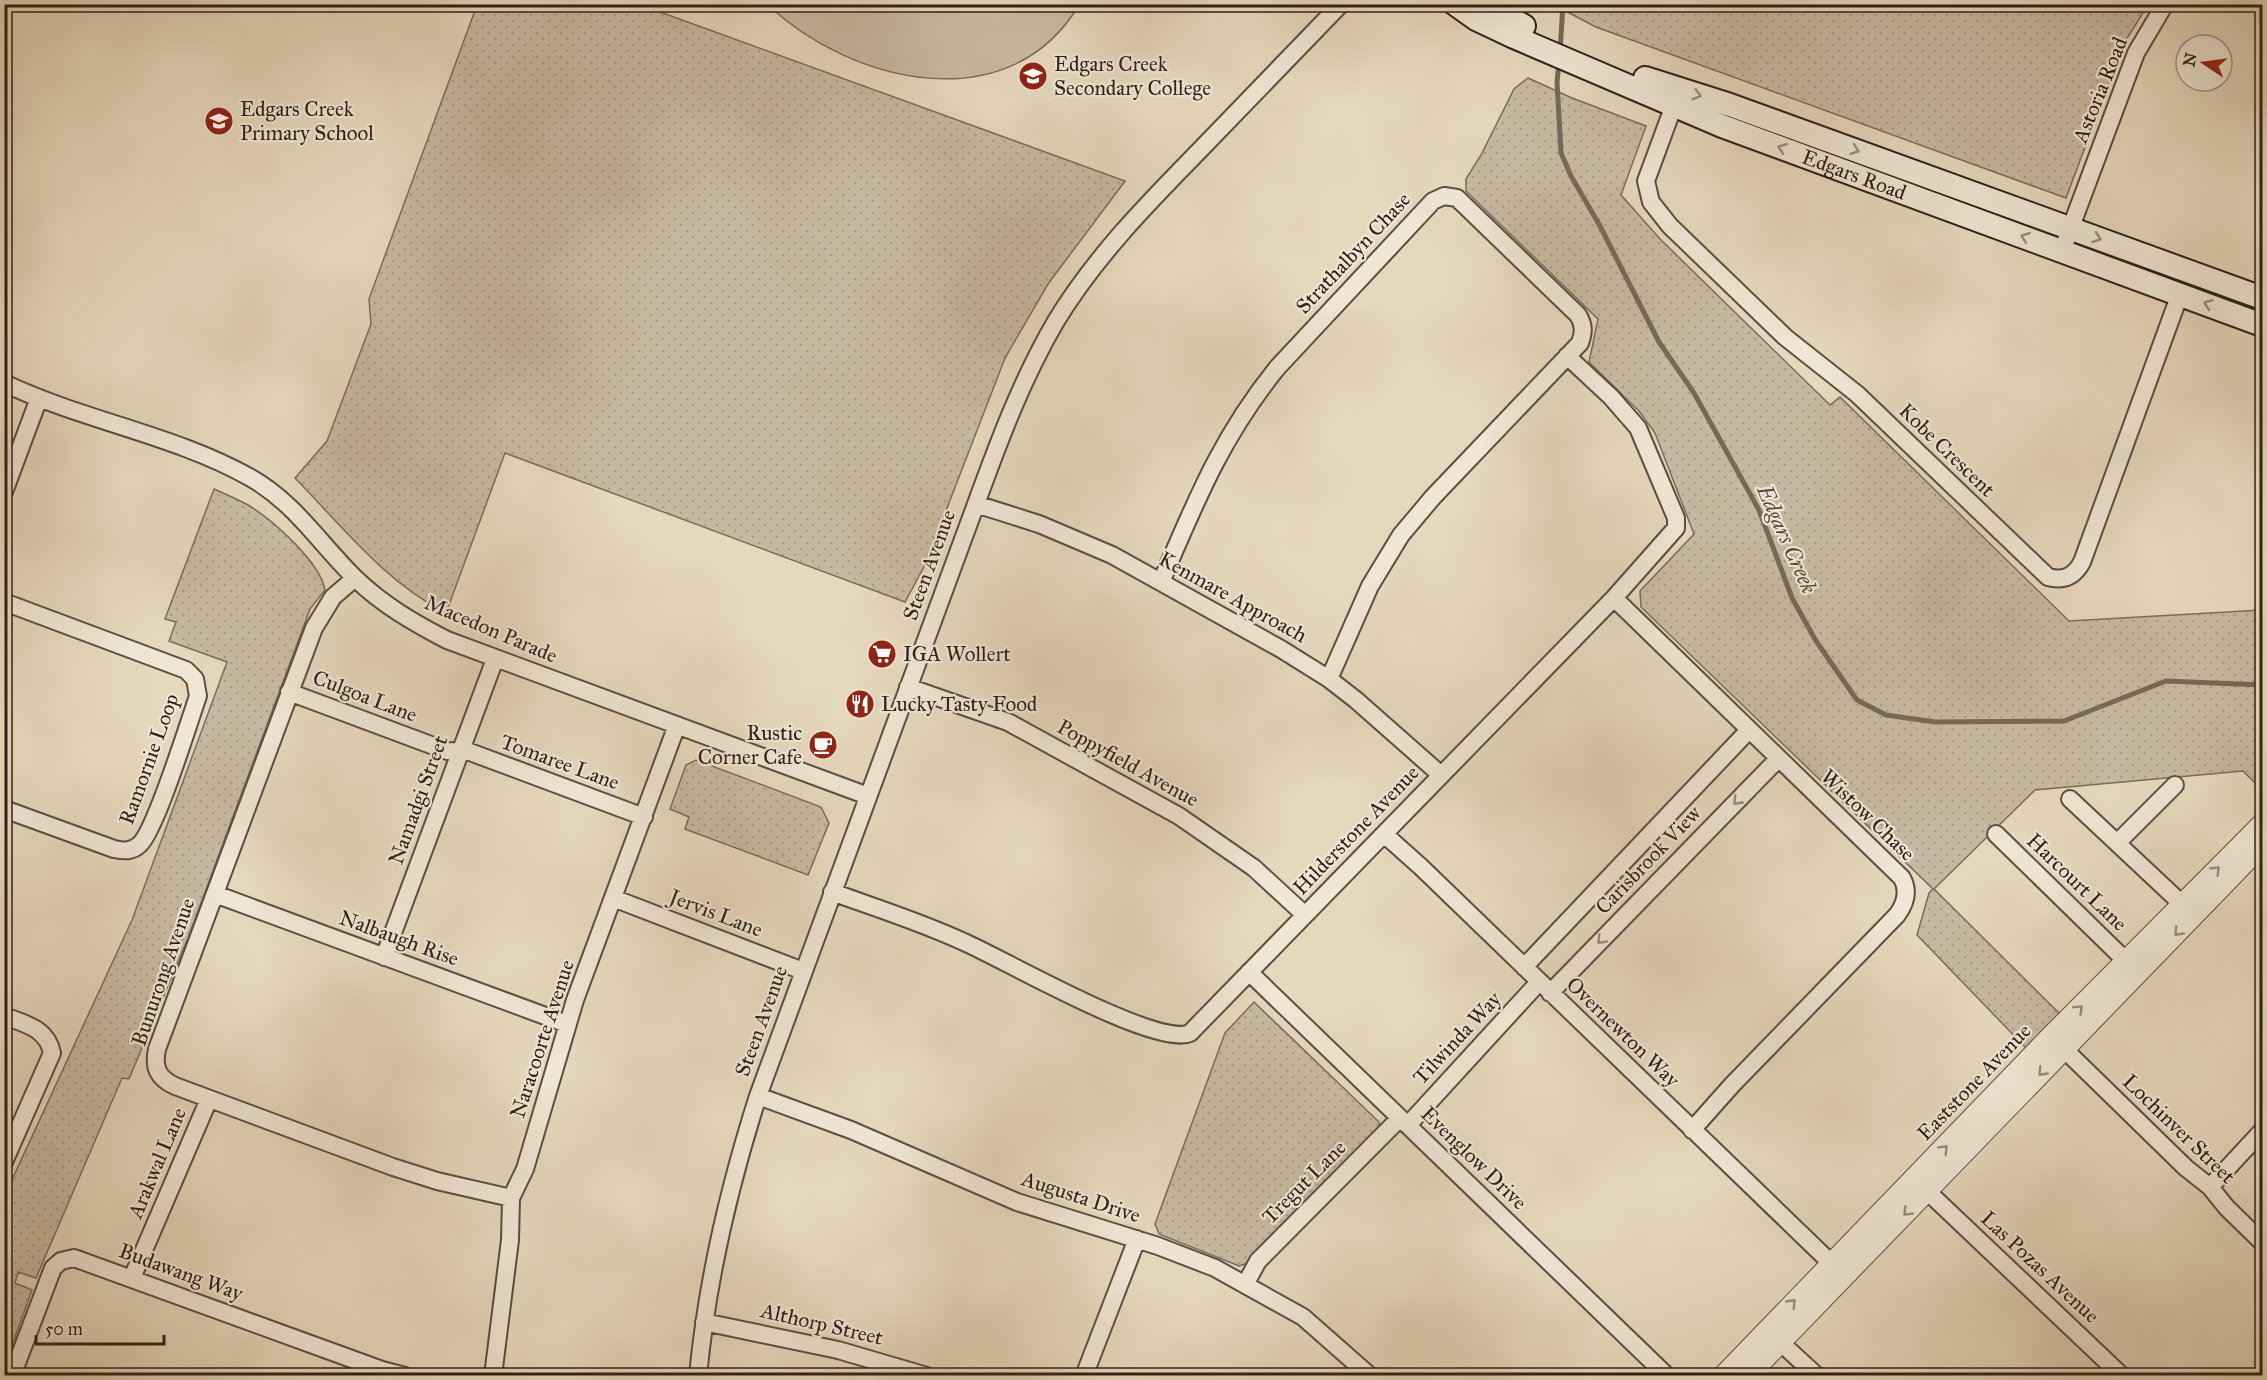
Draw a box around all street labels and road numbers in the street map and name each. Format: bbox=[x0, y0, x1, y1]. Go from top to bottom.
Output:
street label: Astoria Road bbox=[2067, 33, 2133, 148]
street label: Edgars Road bbox=[1799, 144, 1910, 206]
street label: Strathalbyn Chase bbox=[1290, 187, 1416, 319]
street label: Kobe Crescent bbox=[1894, 398, 2001, 503]
street label: Steen Avenue bbox=[897, 506, 961, 624]
street label: Kenmare Approach bbox=[1154, 546, 1312, 649]
street label: Macedon Parade bbox=[421, 589, 562, 669]
street label: Culgoa Lane bbox=[309, 664, 421, 728]
street label: Ramornie Loop bbox=[113, 690, 185, 828]
street label: Poppyfield Avenue bbox=[1053, 713, 1203, 813]
street label: Tomaree Lane bbox=[497, 729, 623, 796]
street label: Namadgi Street bbox=[383, 731, 454, 868]
street label: Hilderstone Avenue bbox=[1288, 760, 1425, 900]
street label: Wistow Chase bbox=[1815, 764, 1921, 867]
street label: Carisbrook View bbox=[1590, 800, 1706, 920]
street label: Harcourt Lane bbox=[2021, 828, 2133, 937]
street label: Jervis Lane bbox=[664, 883, 766, 943]
street label: Bunurong Avenue bbox=[126, 894, 201, 1049]
street label: Nalbaugh Rise bbox=[336, 904, 462, 972]
street label: Naracoorte Avenue bbox=[504, 956, 580, 1121]
street label: Steen Avenue bbox=[729, 962, 793, 1080]
street label: Overnewton Way bbox=[1561, 971, 1686, 1093]
street label: Tilwinda Way bbox=[1407, 985, 1507, 1090]
street label: Eaststone Avenue bbox=[1912, 1018, 2037, 1146]
street label: Lochinver Street bbox=[2117, 1069, 2241, 1190]
street label: Evenglow Drive bbox=[1416, 1101, 1533, 1215]
street label: Arakwal Lane bbox=[122, 1103, 192, 1223]
street label: Tregut Lane bbox=[1257, 1134, 1352, 1229]
street label: Augusta Drive bbox=[1017, 1165, 1144, 1228]
street label: Las Pozas Avenue bbox=[1975, 1205, 2105, 1329]
street label: Budawang Way bbox=[115, 1238, 248, 1307]
street label: Althorp Street bbox=[757, 1297, 886, 1351]

